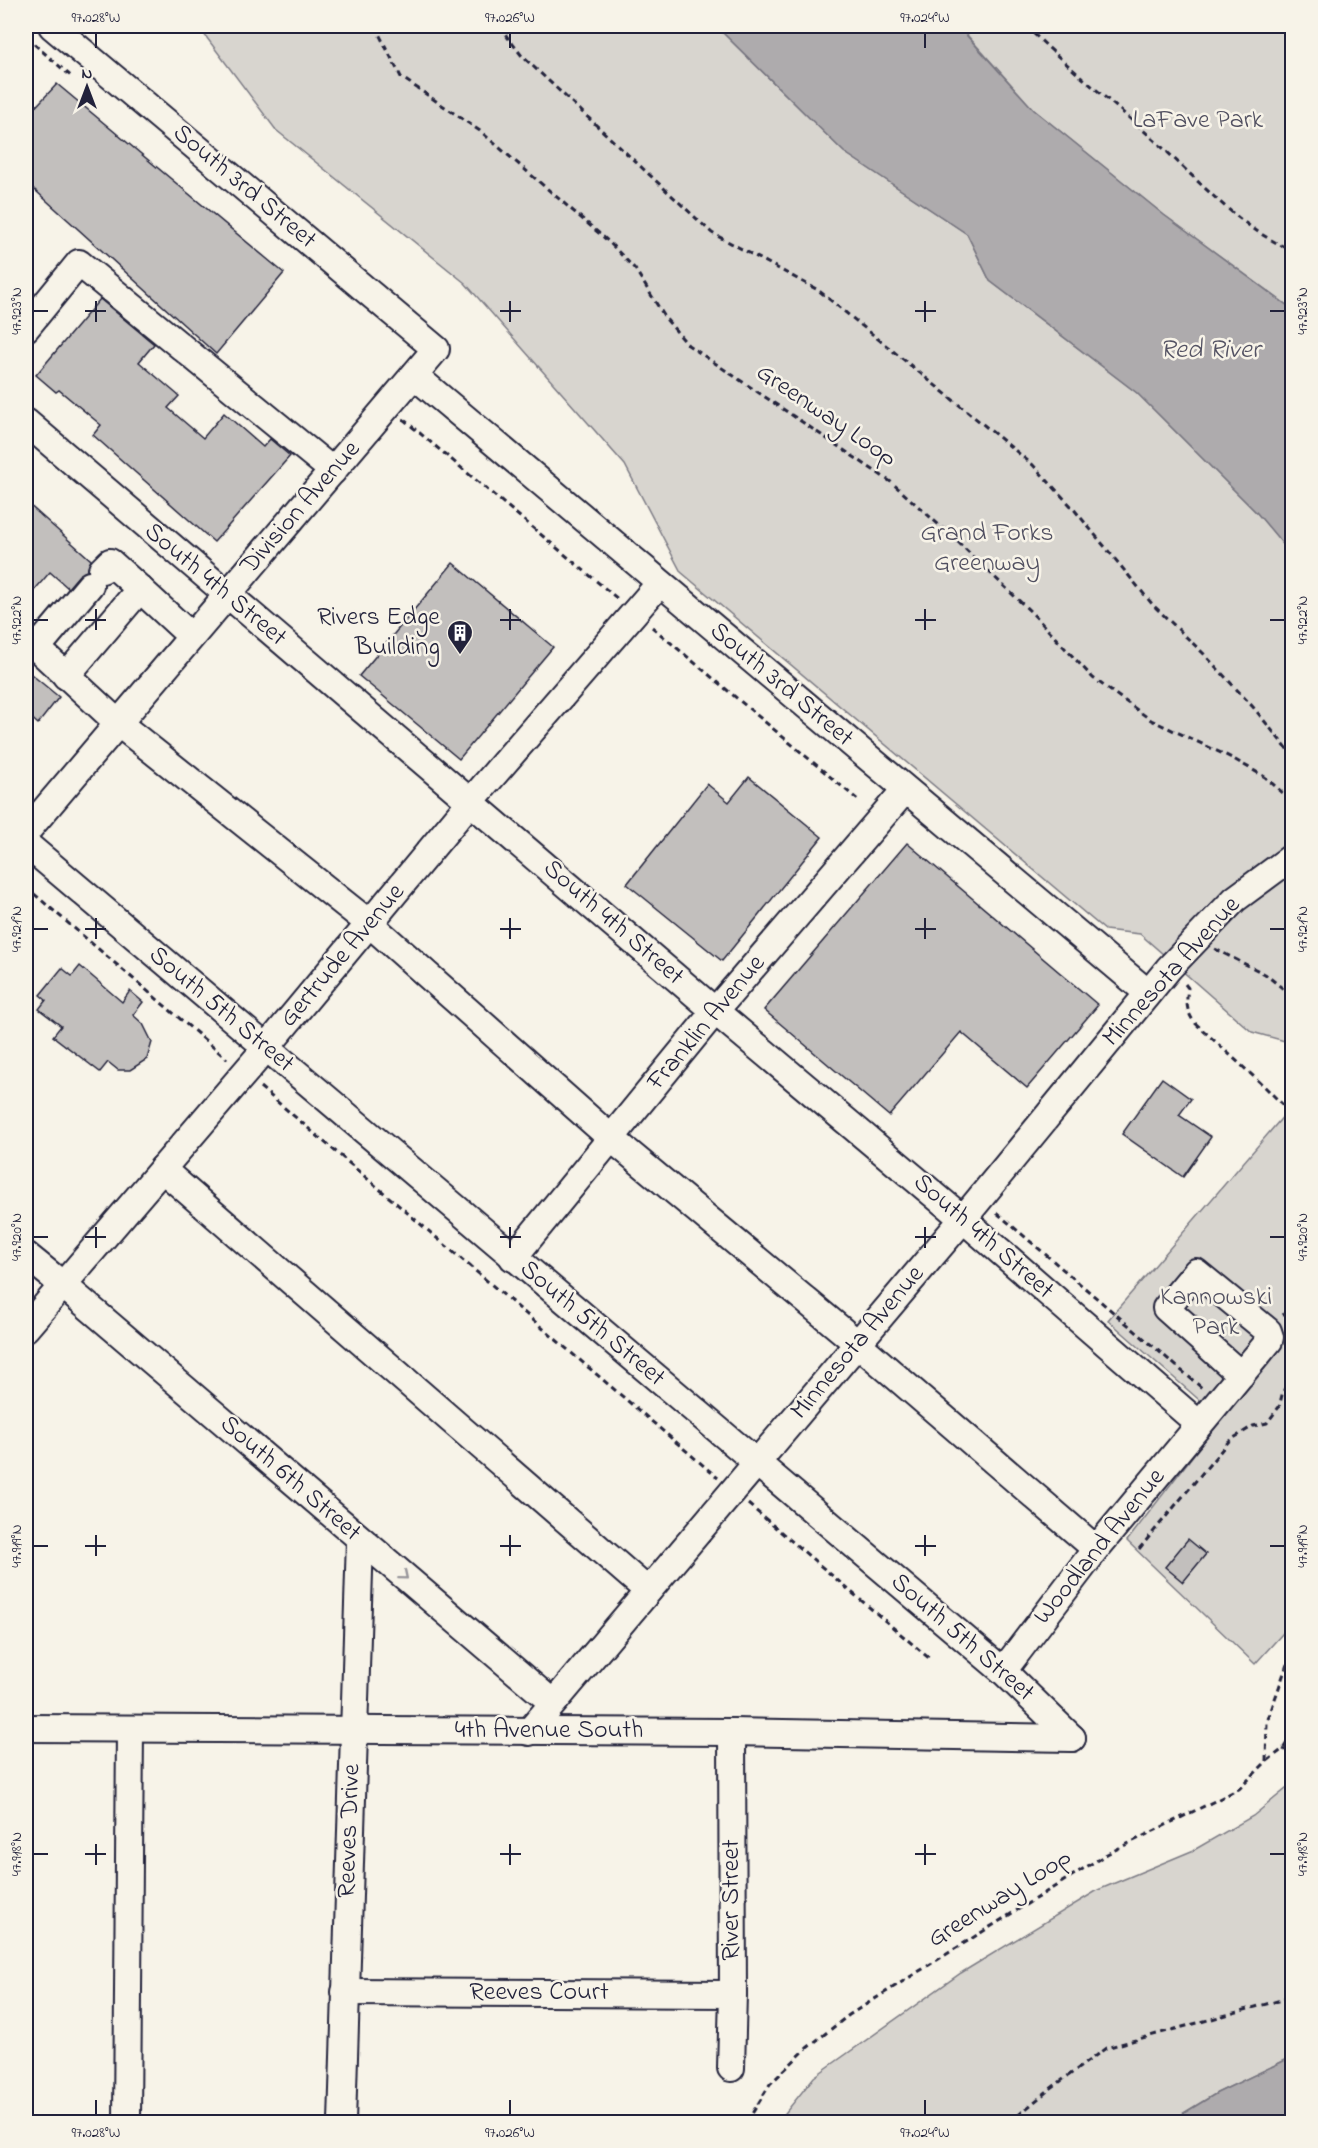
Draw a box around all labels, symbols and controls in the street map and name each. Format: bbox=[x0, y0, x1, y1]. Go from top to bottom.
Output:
text: 97.028°W bbox=[72, 7, 120, 29]
text: 97.026°W bbox=[485, 7, 535, 29]
text: 97.024°W bbox=[900, 7, 950, 29]
north arrow bbox=[57, 57, 117, 117]
text: N bbox=[82, 62, 93, 86]
park label: LaFave Park bbox=[1133, 102, 1264, 140]
street label: South 3rd Street bbox=[164, 115, 325, 259]
text: 47.923°N bbox=[6, 287, 28, 335]
text: 47.923°N bbox=[1292, 287, 1314, 335]
water label: Red River bbox=[1160, 331, 1264, 370]
street label: Greenway Loop bbox=[748, 355, 904, 477]
street label: Division Avenue bbox=[231, 432, 370, 584]
street label: South 4th Street bbox=[135, 514, 295, 656]
park label: Grand Forks Greenway bbox=[920, 515, 1054, 583]
text: 47.922°N bbox=[6, 596, 28, 645]
text: 47.922°N bbox=[1292, 596, 1314, 645]
place label: Rivers Edge Building bbox=[317, 599, 440, 667]
street label: South 3rd Street bbox=[701, 613, 862, 757]
building icon: Rivers Edge Building bbox=[445, 618, 475, 656]
street label: South 4th Street bbox=[534, 851, 692, 995]
street label: Gertrude Avenue bbox=[271, 875, 415, 1036]
street label: Minnesota Avenue bbox=[1094, 888, 1250, 1056]
text: 47.921°N bbox=[6, 906, 28, 952]
text: 47.921°N bbox=[1292, 906, 1314, 952]
street label: South 5th Street bbox=[140, 937, 303, 1083]
street label: Franklin Avenue bbox=[638, 946, 776, 1100]
street label: South 4th Street bbox=[904, 1165, 1062, 1309]
text: 47.920°N bbox=[6, 1213, 28, 1261]
text: 47.920°N bbox=[1292, 1213, 1314, 1261]
street label: South 5th Street bbox=[511, 1251, 674, 1397]
street label: Minnesota Avenue bbox=[782, 1257, 934, 1429]
park label: Kannowski Park bbox=[1160, 1279, 1272, 1347]
street label: South 6th Street bbox=[211, 1407, 370, 1552]
street label: Woodland Avenue bbox=[1025, 1460, 1175, 1634]
text: 47.919°N bbox=[6, 1524, 28, 1568]
text: 47.919°N bbox=[1292, 1524, 1314, 1568]
street label: South 5th Street bbox=[881, 1564, 1043, 1712]
one-way arrow bbox=[397, 1569, 408, 1580]
street label: 4th Avenue South bbox=[455, 1712, 643, 1750]
street label: Reeves Drive bbox=[329, 1763, 371, 1899]
text: 47.918°N bbox=[6, 1832, 28, 1876]
text: 47.918°N bbox=[1292, 1832, 1314, 1876]
street label: River Street bbox=[713, 1839, 751, 1961]
street label: Greenway Loop bbox=[921, 1840, 1079, 1958]
street label: Reeves Court bbox=[469, 1974, 609, 2012]
text: 97.028°W bbox=[72, 2122, 120, 2144]
text: 97.026°W bbox=[485, 2122, 535, 2144]
text: 97.024°W bbox=[900, 2122, 950, 2144]

